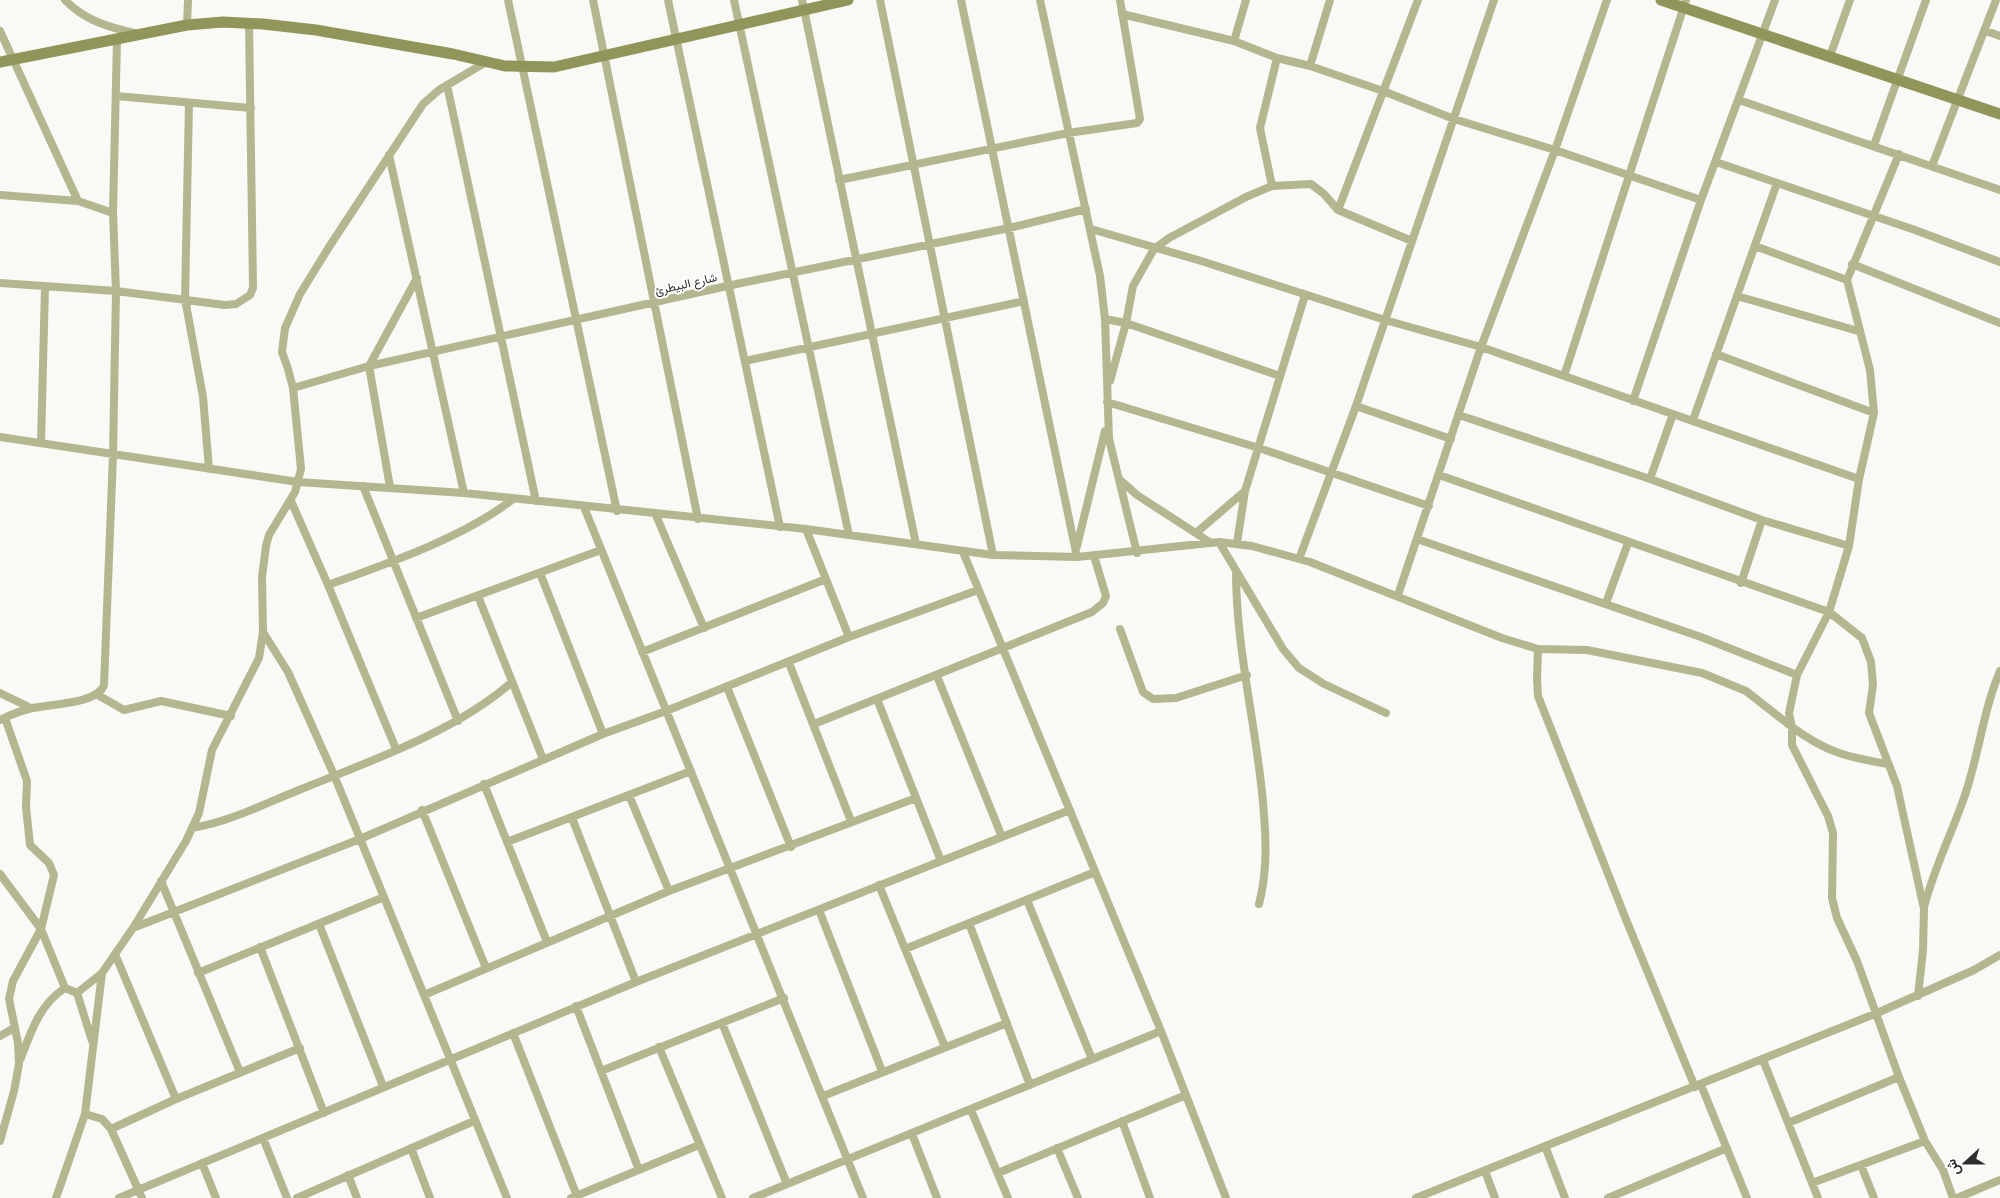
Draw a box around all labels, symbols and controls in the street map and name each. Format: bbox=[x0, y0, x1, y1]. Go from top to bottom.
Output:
street label: شارع البيطرئ bbox=[653, 269, 719, 300]
north arrow bbox=[1940, 1138, 1990, 1188]
text: ش bbox=[1941, 1156, 1964, 1179]

